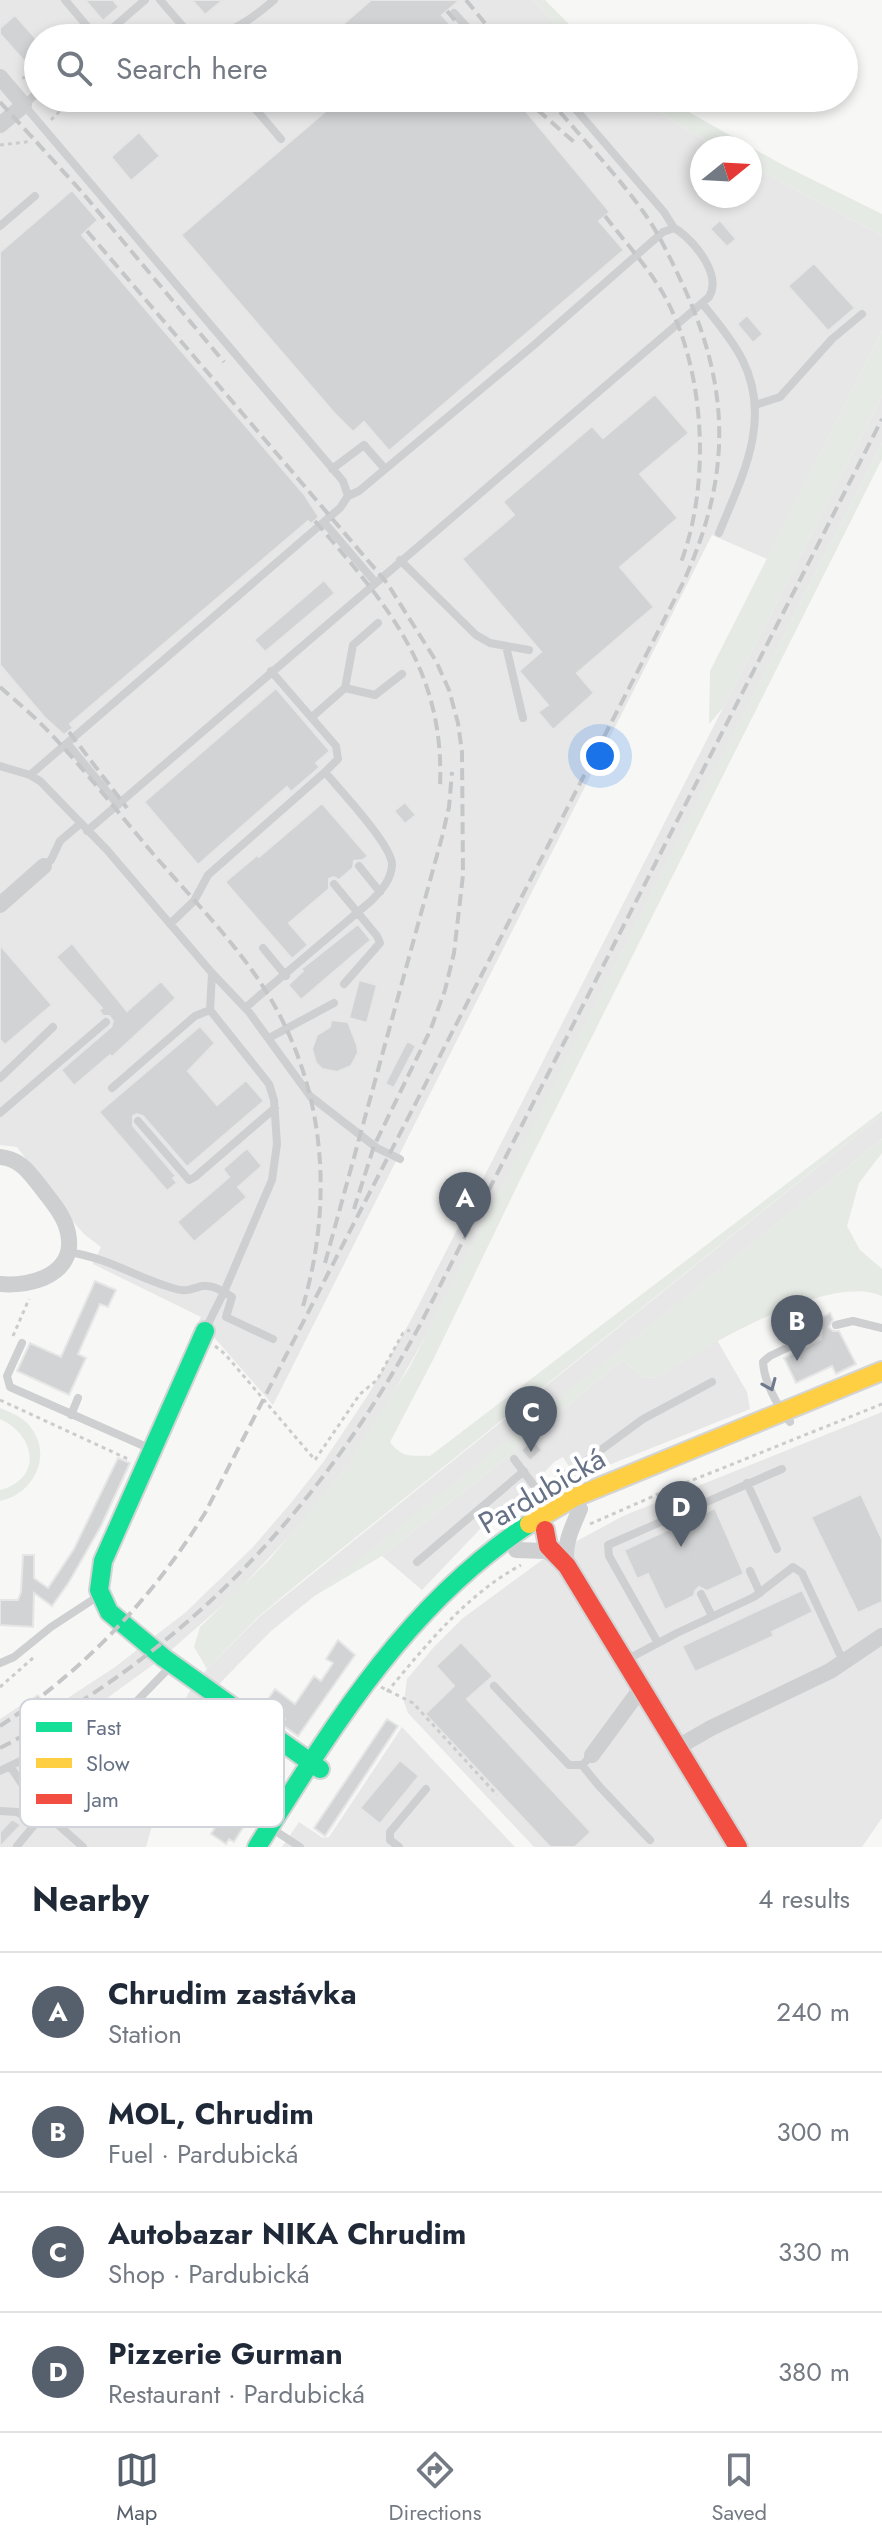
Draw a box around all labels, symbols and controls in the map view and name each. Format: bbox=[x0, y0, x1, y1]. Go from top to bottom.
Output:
search box bbox=[24, 24, 858, 112]
icon: search bbox=[52, 46, 96, 90]
text: Search here bbox=[116, 47, 268, 90]
north arrow bbox=[690, 136, 762, 208]
your location bbox=[580, 736, 620, 776]
pin: A bbox=[439, 1172, 491, 1238]
pin: B bbox=[771, 1295, 823, 1361]
one-way arrow bbox=[760, 1377, 777, 1391]
pin: C bbox=[505, 1386, 557, 1452]
street label: Pardubická bbox=[470, 1437, 613, 1544]
pin: D bbox=[655, 1481, 707, 1547]
legend bbox=[20, 1699, 284, 1827]
text: Fast bbox=[86, 1711, 122, 1743]
text: Slow bbox=[86, 1747, 130, 1779]
text: Jam bbox=[83, 1783, 119, 1815]
text: Nearby bbox=[32, 1875, 149, 1924]
text: 4 results bbox=[758, 1880, 850, 1918]
text: Chrudim zastávka bbox=[108, 1972, 357, 2015]
text: A bbox=[48, 1993, 68, 2031]
text: 240 m bbox=[776, 1993, 850, 2031]
text: Station bbox=[108, 2015, 182, 2053]
text: MOL, Chrudim bbox=[108, 2092, 314, 2135]
text: B bbox=[49, 2113, 67, 2151]
text: 300 m bbox=[777, 2113, 850, 2151]
text: Fuel · Pardubická bbox=[108, 2135, 298, 2173]
text: Autobazar NIKA Chrudim bbox=[108, 2212, 466, 2255]
text: C bbox=[49, 2233, 67, 2271]
text: 330 m bbox=[778, 2233, 850, 2271]
text: Shop · Pardubická bbox=[108, 2255, 310, 2293]
text: Pizzerie Gurman bbox=[108, 2332, 343, 2375]
text: D bbox=[48, 2353, 68, 2391]
text: 380 m bbox=[778, 2353, 850, 2391]
text: Restaurant · Pardubická bbox=[108, 2375, 365, 2413]
tab: Map bbox=[115, 2448, 159, 2528]
tab: Directions bbox=[389, 2448, 482, 2528]
tab: Saved bbox=[711, 2448, 767, 2528]

